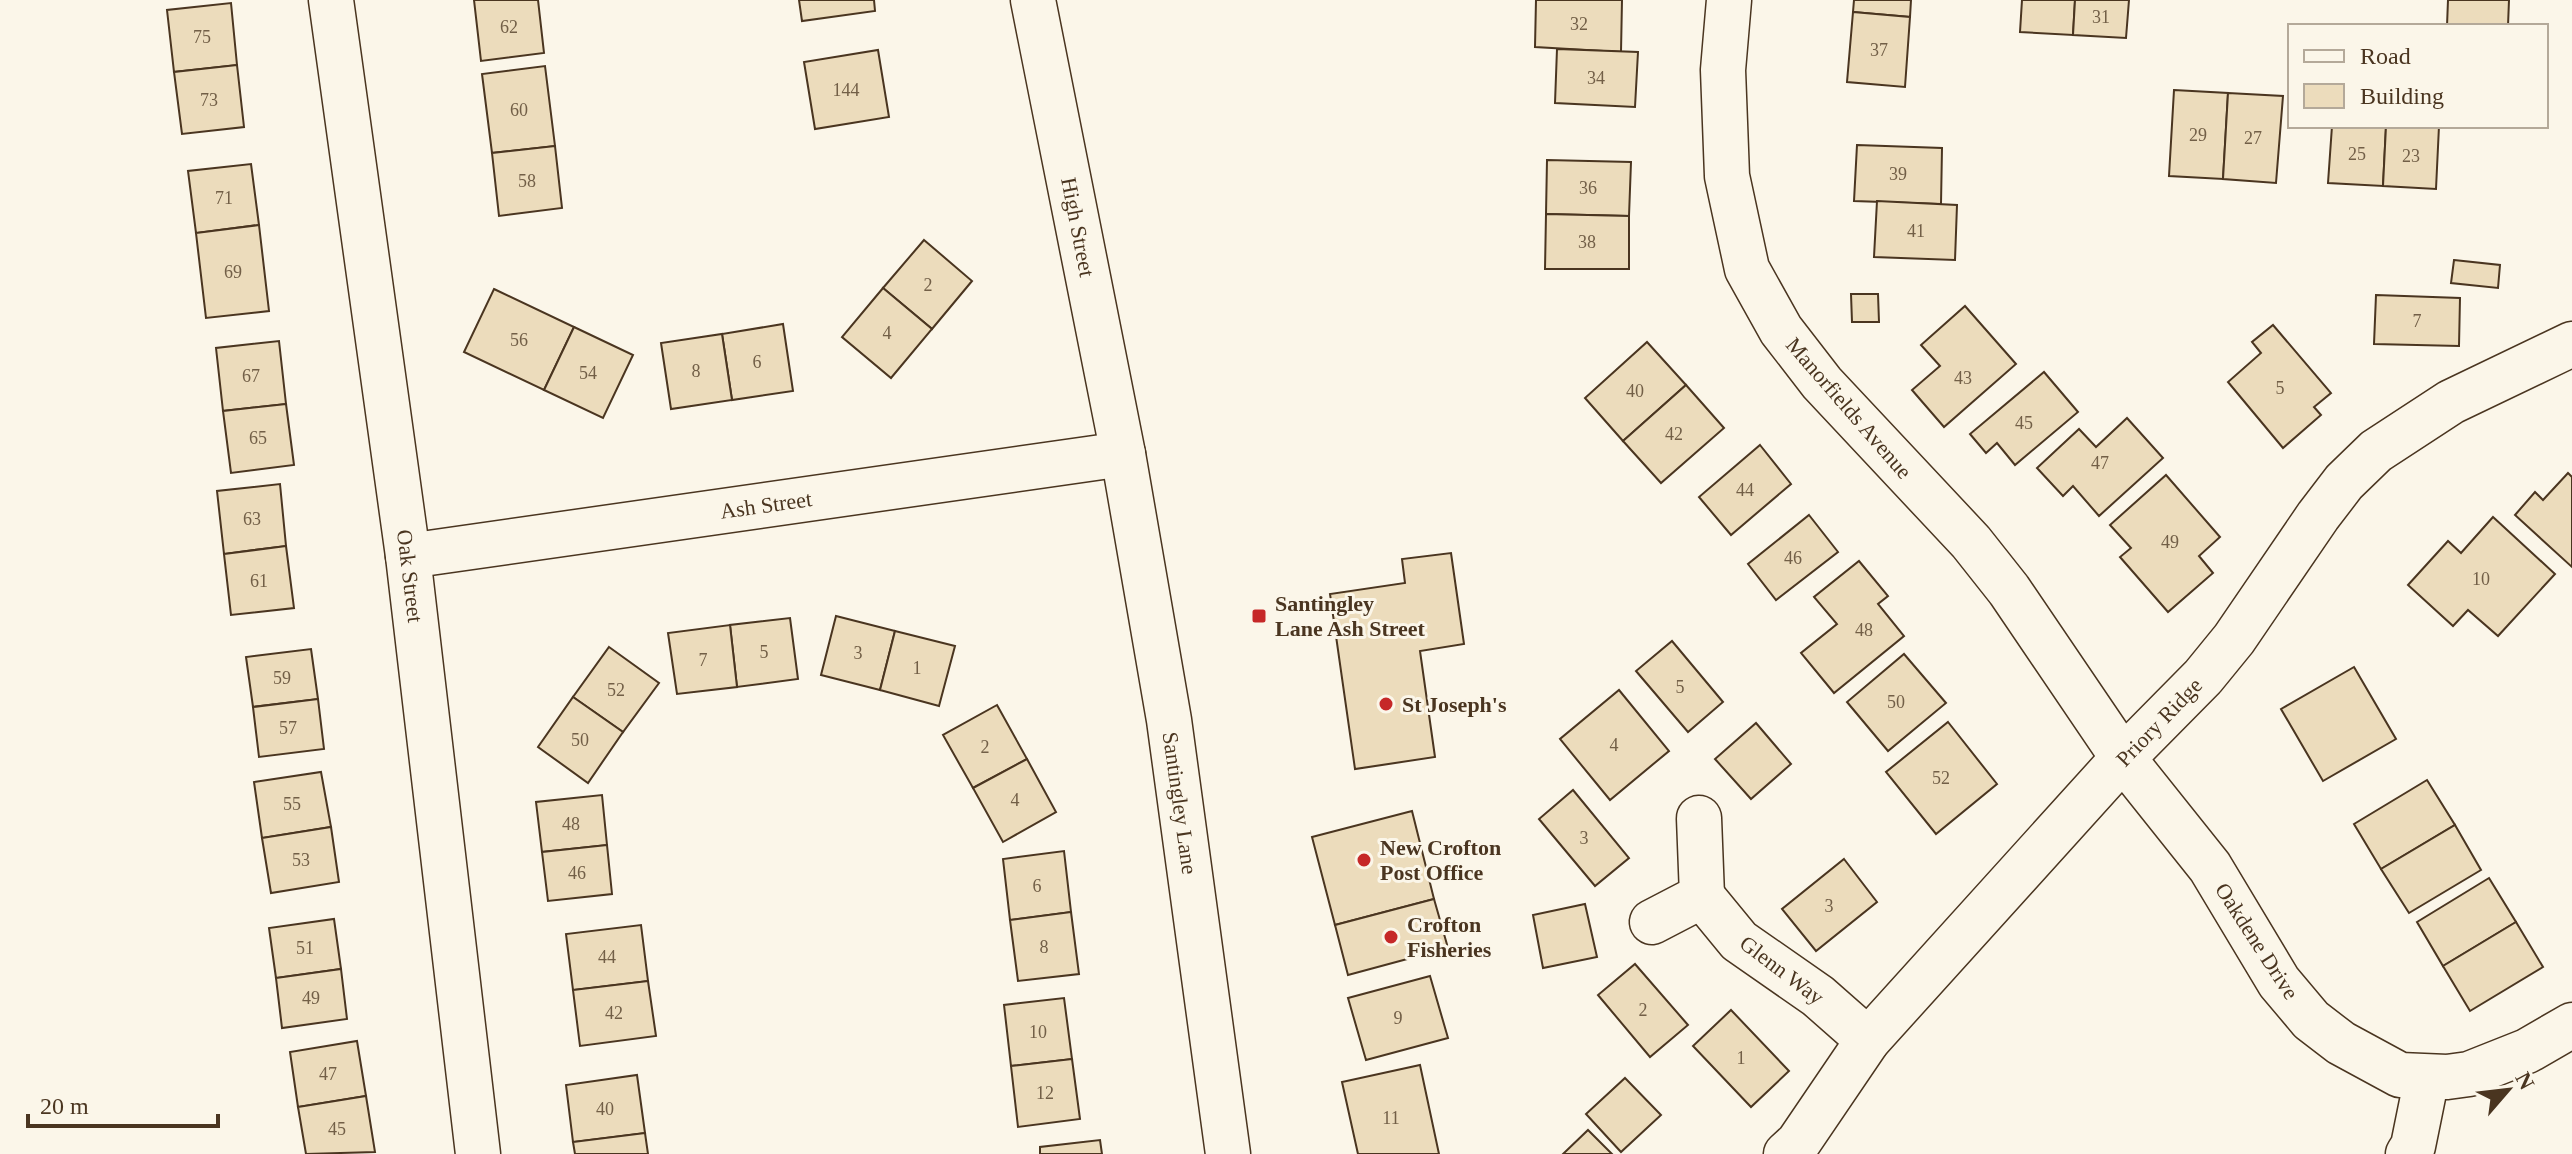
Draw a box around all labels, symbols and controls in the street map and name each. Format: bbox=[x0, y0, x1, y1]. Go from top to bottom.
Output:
house number: 31 bbox=[2092, 7, 2110, 27]
house number: 32 bbox=[1570, 14, 1588, 34]
house number: 62 bbox=[500, 17, 518, 37]
legend bbox=[2288, 24, 2548, 128]
house number: 75 bbox=[193, 27, 211, 47]
house number: 37 bbox=[1870, 40, 1888, 60]
text: Road bbox=[2360, 43, 2411, 69]
house number: 34 bbox=[1587, 68, 1605, 88]
house number: 144 bbox=[833, 80, 860, 100]
text: Building bbox=[2360, 83, 2444, 109]
house number: 73 bbox=[200, 90, 218, 110]
house number: 60 bbox=[510, 100, 528, 120]
house number: 29 bbox=[2189, 125, 2207, 145]
house number: 27 bbox=[2244, 128, 2262, 148]
house number: 25 bbox=[2348, 144, 2366, 164]
house number: 23 bbox=[2402, 146, 2420, 166]
house number: 39 bbox=[1889, 164, 1907, 184]
house number: 58 bbox=[518, 171, 536, 191]
street label: High Street bbox=[1056, 175, 1100, 279]
house number: 36 bbox=[1579, 178, 1597, 198]
house number: 71 bbox=[215, 188, 233, 208]
house number: 41 bbox=[1907, 221, 1925, 241]
house number: 38 bbox=[1578, 232, 1596, 252]
house number: 69 bbox=[224, 262, 242, 282]
house number: 2 bbox=[924, 275, 933, 295]
house number: 7 bbox=[2413, 311, 2422, 331]
house number: 4 bbox=[883, 323, 892, 343]
house number: 56 bbox=[510, 330, 528, 350]
street label: Manorfields Avenue bbox=[1781, 332, 1917, 484]
house number: 6 bbox=[753, 352, 762, 372]
house number: 8 bbox=[692, 361, 701, 381]
house number: 54 bbox=[579, 363, 597, 383]
house number: 67 bbox=[242, 366, 260, 386]
house number: 43 bbox=[1954, 368, 1972, 388]
house number: 5 bbox=[2276, 378, 2285, 398]
house number: 40 bbox=[1626, 381, 1644, 401]
house number: 45 bbox=[2015, 413, 2033, 433]
house number: 42 bbox=[1665, 424, 1683, 444]
house number: 65 bbox=[249, 428, 267, 448]
house number: 47 bbox=[2091, 453, 2109, 473]
house number: 44 bbox=[1736, 480, 1754, 500]
street label: Ash Street bbox=[719, 486, 813, 524]
house number: 63 bbox=[243, 509, 261, 529]
street label: Oak Street bbox=[392, 528, 428, 624]
house number: 49 bbox=[2161, 532, 2179, 552]
house number: 46 bbox=[1784, 548, 1802, 568]
house number: 10 bbox=[2472, 569, 2490, 589]
house number: 61 bbox=[250, 571, 268, 591]
place label: Santingley Lane Ash Street bbox=[1275, 591, 1426, 641]
marker: Santingley Lane Ash Street bbox=[1250, 607, 1268, 625]
house number: 48 bbox=[1855, 620, 1873, 640]
house number: 5 bbox=[760, 642, 769, 662]
house number: 3 bbox=[854, 643, 863, 663]
house number: 7 bbox=[699, 650, 708, 670]
house number: 1 bbox=[913, 658, 922, 678]
house number: 59 bbox=[273, 668, 291, 688]
street label: Priory Ridge bbox=[2111, 673, 2207, 771]
house number: 5 bbox=[1676, 677, 1685, 697]
house number: 52 bbox=[607, 680, 625, 700]
place label: St Joseph's bbox=[1402, 692, 1507, 717]
house number: 50 bbox=[1887, 692, 1905, 712]
marker: St Joseph's bbox=[1377, 695, 1395, 713]
house number: 57 bbox=[279, 718, 297, 738]
house number: 50 bbox=[571, 730, 589, 750]
street label: Santingley Lane bbox=[1158, 730, 1202, 876]
house number: 4 bbox=[1610, 735, 1619, 755]
house number: 2 bbox=[981, 737, 990, 757]
house number: 52 bbox=[1932, 768, 1950, 788]
house number: 4 bbox=[1011, 790, 1020, 810]
house number: 55 bbox=[283, 794, 301, 814]
house number: 48 bbox=[562, 814, 580, 834]
house number: 3 bbox=[1580, 828, 1589, 848]
place label: New Crofton Post Office bbox=[1380, 835, 1501, 885]
house number: 53 bbox=[292, 850, 310, 870]
marker: New Crofton Post Office bbox=[1355, 851, 1373, 869]
house number: 46 bbox=[568, 863, 586, 883]
house number: 6 bbox=[1033, 876, 1042, 896]
street label: Oakdene Drive bbox=[2210, 878, 2304, 1004]
house number: 3 bbox=[1825, 896, 1834, 916]
place label: Crofton Fisheries bbox=[1407, 912, 1492, 962]
marker: Crofton Fisheries bbox=[1382, 928, 1400, 946]
street label: Glenn Way bbox=[1735, 930, 1829, 1010]
house number: 8 bbox=[1040, 937, 1049, 957]
house number: 51 bbox=[296, 938, 314, 958]
house number: 44 bbox=[598, 947, 616, 967]
house number: 49 bbox=[302, 988, 320, 1008]
house number: 2 bbox=[1639, 1000, 1648, 1020]
house number: 42 bbox=[605, 1003, 623, 1023]
house number: 9 bbox=[1394, 1008, 1403, 1028]
house number: 10 bbox=[1029, 1022, 1047, 1042]
house number: 1 bbox=[1737, 1048, 1746, 1068]
north arrow bbox=[2468, 1050, 2548, 1130]
house number: 47 bbox=[319, 1064, 337, 1084]
text: N bbox=[2510, 1068, 2540, 1094]
scale bar bbox=[28, 1078, 218, 1128]
house number: 12 bbox=[1036, 1083, 1054, 1103]
text: 20 m bbox=[40, 1093, 89, 1119]
house number: 40 bbox=[596, 1099, 614, 1119]
house number: 11 bbox=[1382, 1108, 1400, 1128]
house number: 45 bbox=[328, 1119, 346, 1139]

